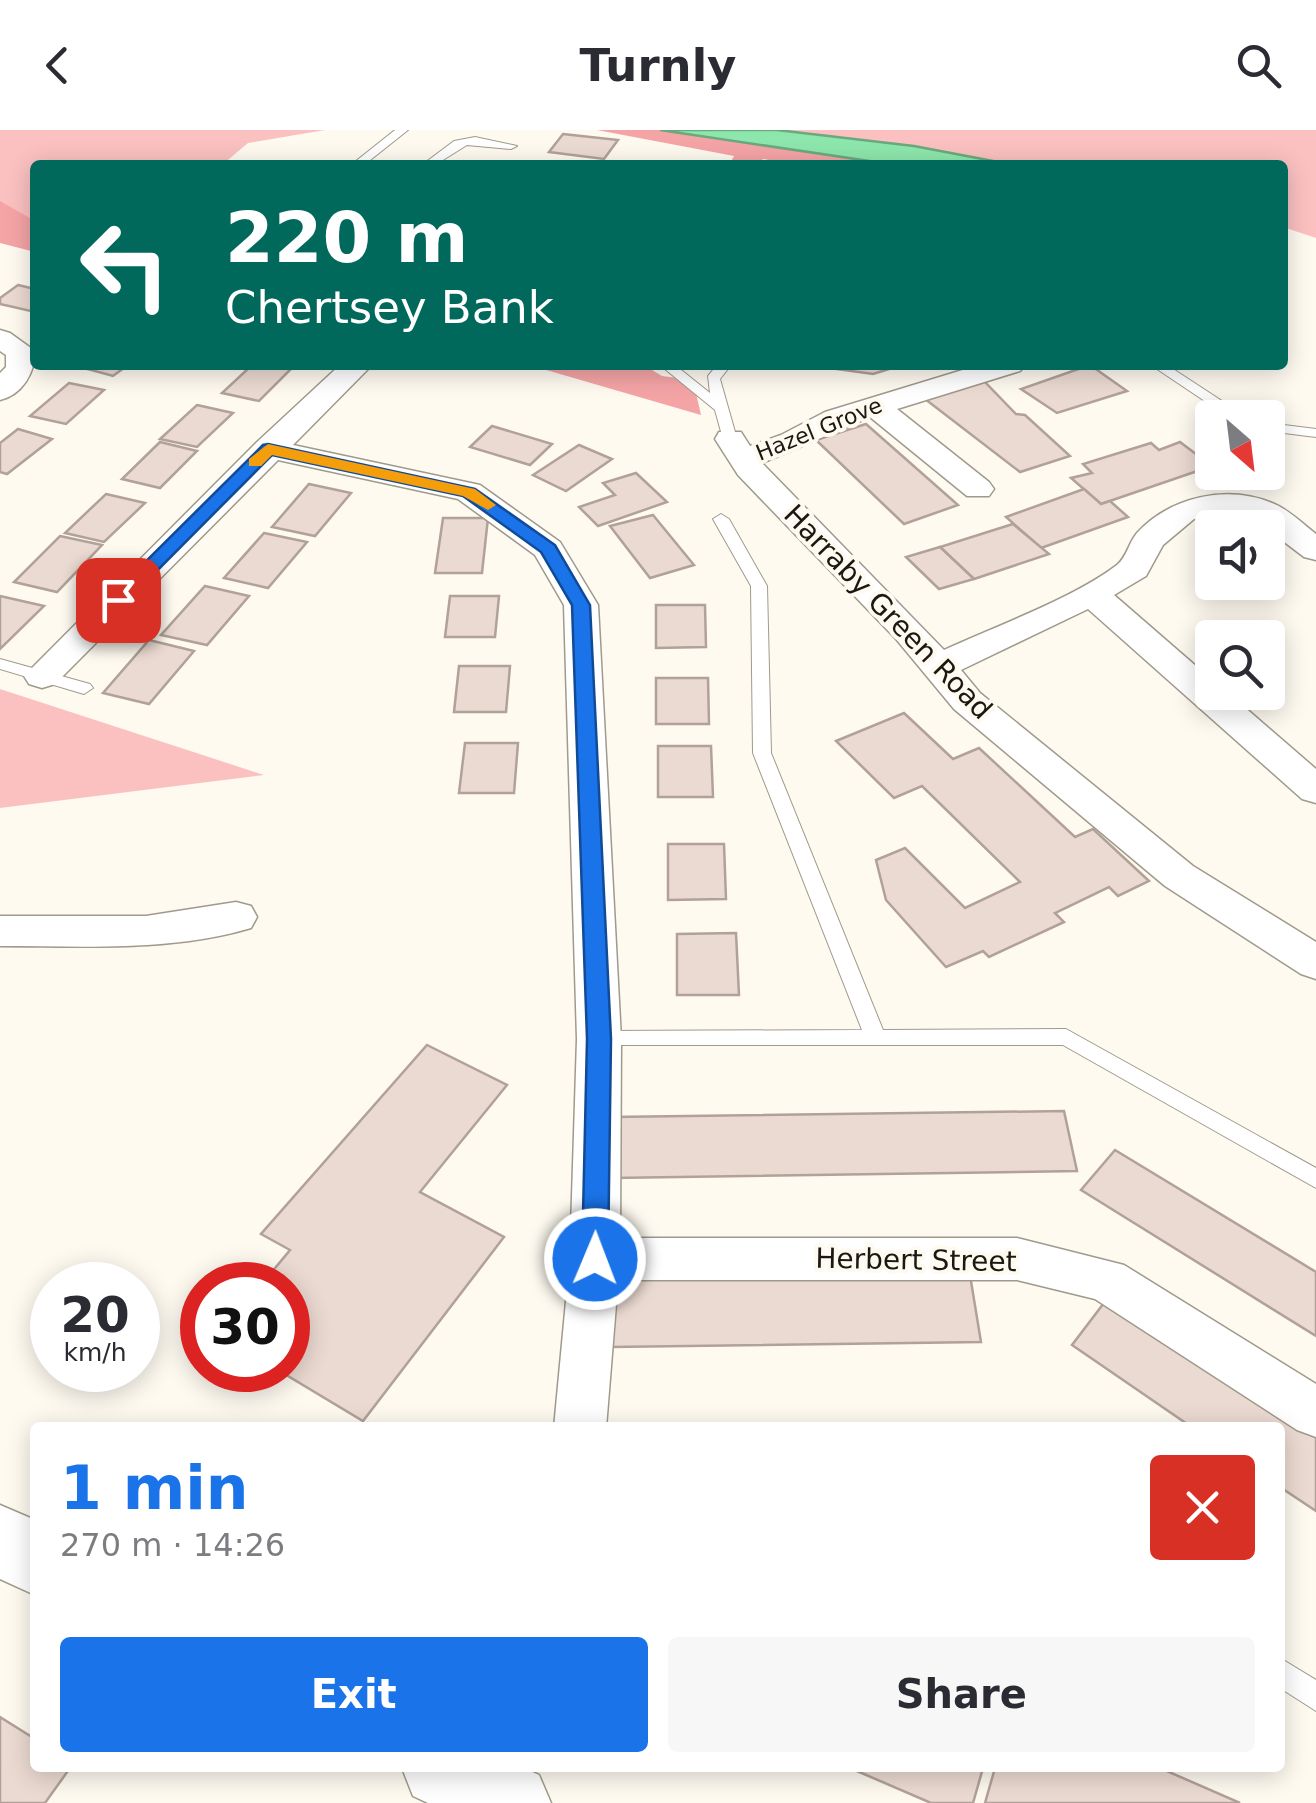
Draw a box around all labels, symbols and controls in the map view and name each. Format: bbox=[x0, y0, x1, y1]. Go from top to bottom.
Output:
icon: back bbox=[30, 38, 85, 93]
icon: search bbox=[1231, 38, 1286, 93]
text: Turnly bbox=[580, 39, 736, 92]
text: 220 m bbox=[225, 197, 468, 279]
icon: left bbox=[60, 200, 190, 330]
text: Chertsey Bank bbox=[225, 281, 554, 334]
street label: Hazel Grove bbox=[752, 392, 886, 466]
north arrow bbox=[1195, 400, 1285, 490]
map controls bbox=[1195, 400, 1285, 710]
street label: Harraby Green Road bbox=[777, 498, 999, 726]
button: sound bbox=[1195, 510, 1285, 600]
pin bbox=[76, 558, 161, 643]
icon: arrive bbox=[91, 573, 146, 628]
button: search bbox=[1195, 620, 1285, 710]
position arrow bbox=[543, 1207, 647, 1311]
street label: Herbert Street bbox=[815, 1242, 1017, 1278]
speed limit sign: 30 bbox=[180, 1262, 310, 1392]
text: 20 bbox=[60, 1286, 130, 1344]
text: km/h bbox=[63, 1338, 127, 1367]
text: 1 min bbox=[60, 1453, 248, 1523]
button: close bbox=[1150, 1455, 1255, 1560]
text: 270 m · 14:26 bbox=[60, 1526, 285, 1564]
button: Exit bbox=[60, 1637, 648, 1752]
button: Share bbox=[668, 1637, 1255, 1752]

